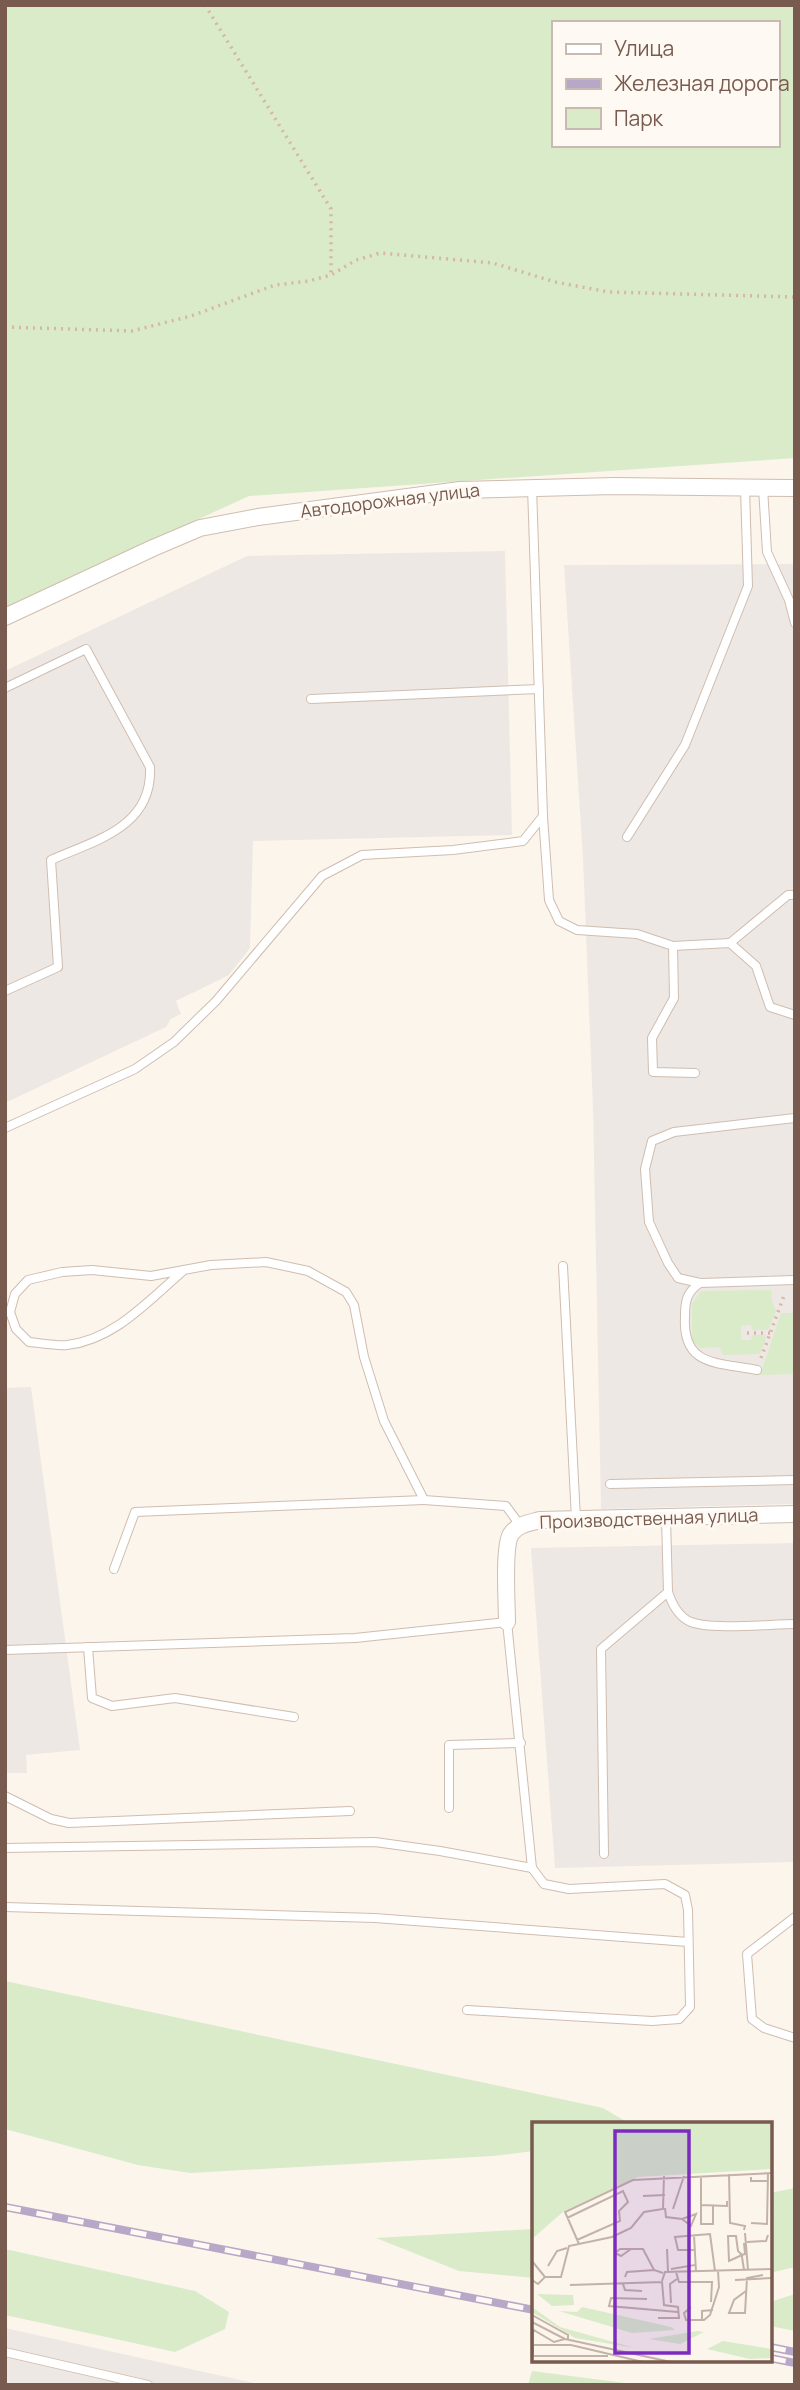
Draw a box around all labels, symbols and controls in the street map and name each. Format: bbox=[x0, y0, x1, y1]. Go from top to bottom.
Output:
legend bbox=[552, 21, 779, 147]
text: Улица bbox=[614, 34, 674, 62]
text: Железная дорога bbox=[614, 69, 790, 97]
text: Парк bbox=[614, 104, 664, 132]
street label: Автодорожная улица bbox=[299, 477, 481, 523]
street label: Производственная улица bbox=[539, 1502, 759, 1534]
inset map bbox=[532, 2122, 772, 2362]

